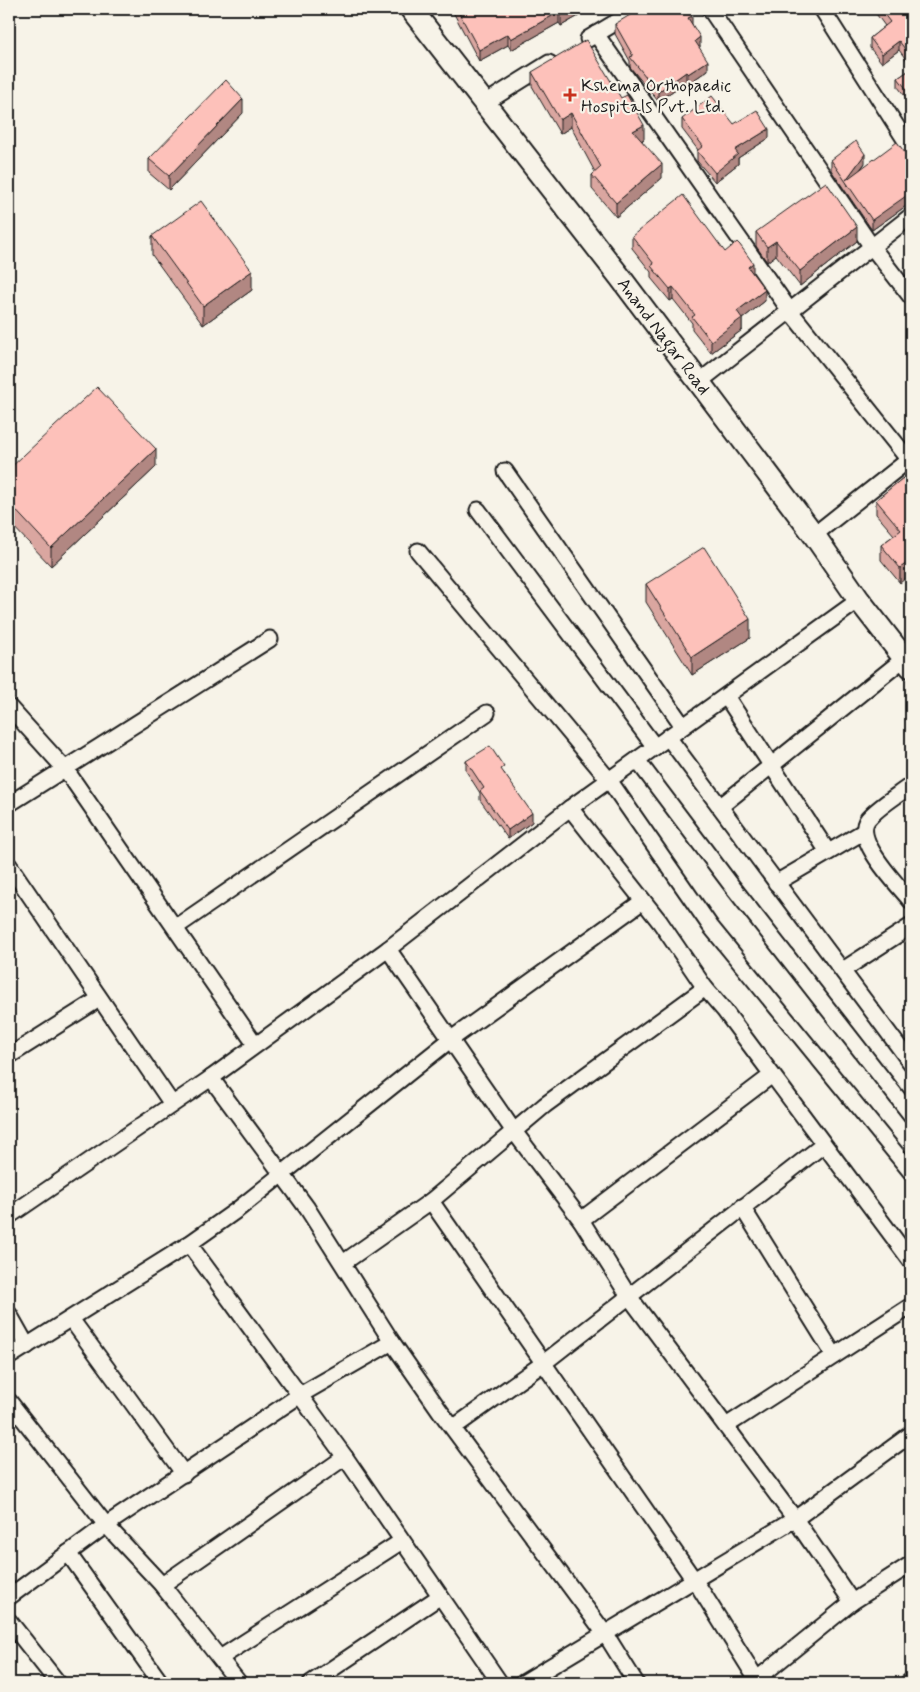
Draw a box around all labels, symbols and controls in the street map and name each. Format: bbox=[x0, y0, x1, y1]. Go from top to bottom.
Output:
place label: Kshema Orthopaedic Hospitals Pvt. Ltd. bbox=[581, 74, 731, 119]
marker: Kshema Orthopaedic Hospitals Pvt. Ltd. bbox=[563, 88, 577, 102]
street label: Anand Nagar Road bbox=[609, 273, 715, 401]

